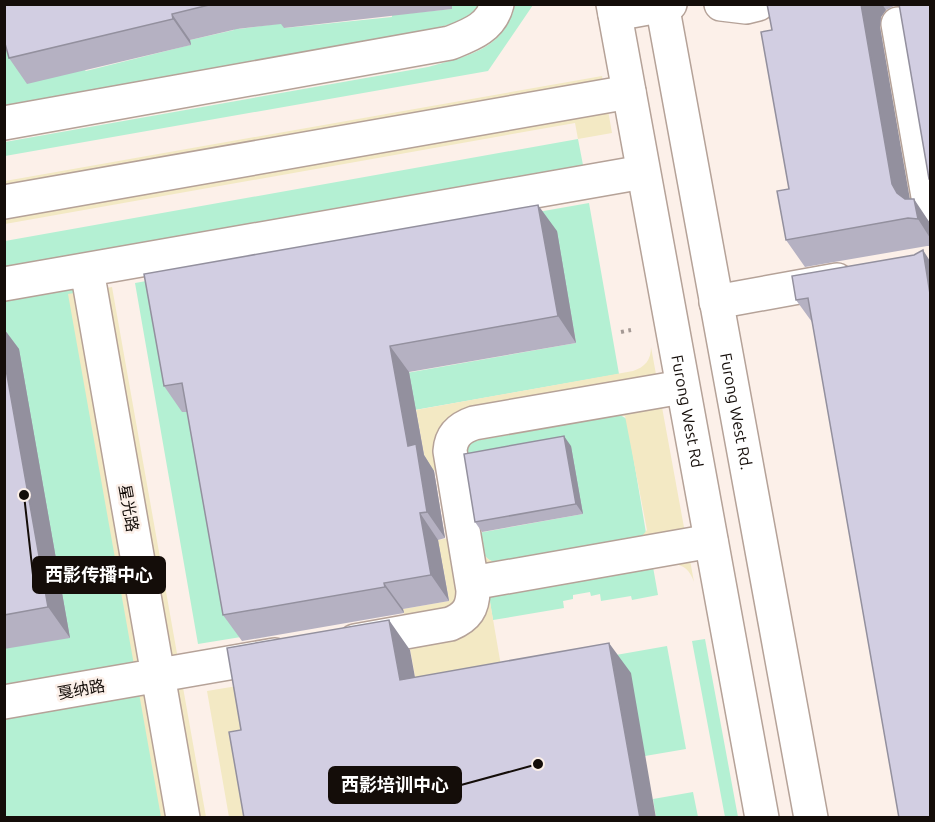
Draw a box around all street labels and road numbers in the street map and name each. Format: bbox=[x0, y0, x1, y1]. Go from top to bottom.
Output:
street label: Furong West Rd. bbox=[717, 351, 756, 471]
street label: Furong West Rd bbox=[668, 353, 707, 469]
street label: 星光路 bbox=[116, 483, 142, 533]
street label: 戛纳路 bbox=[56, 676, 106, 702]

